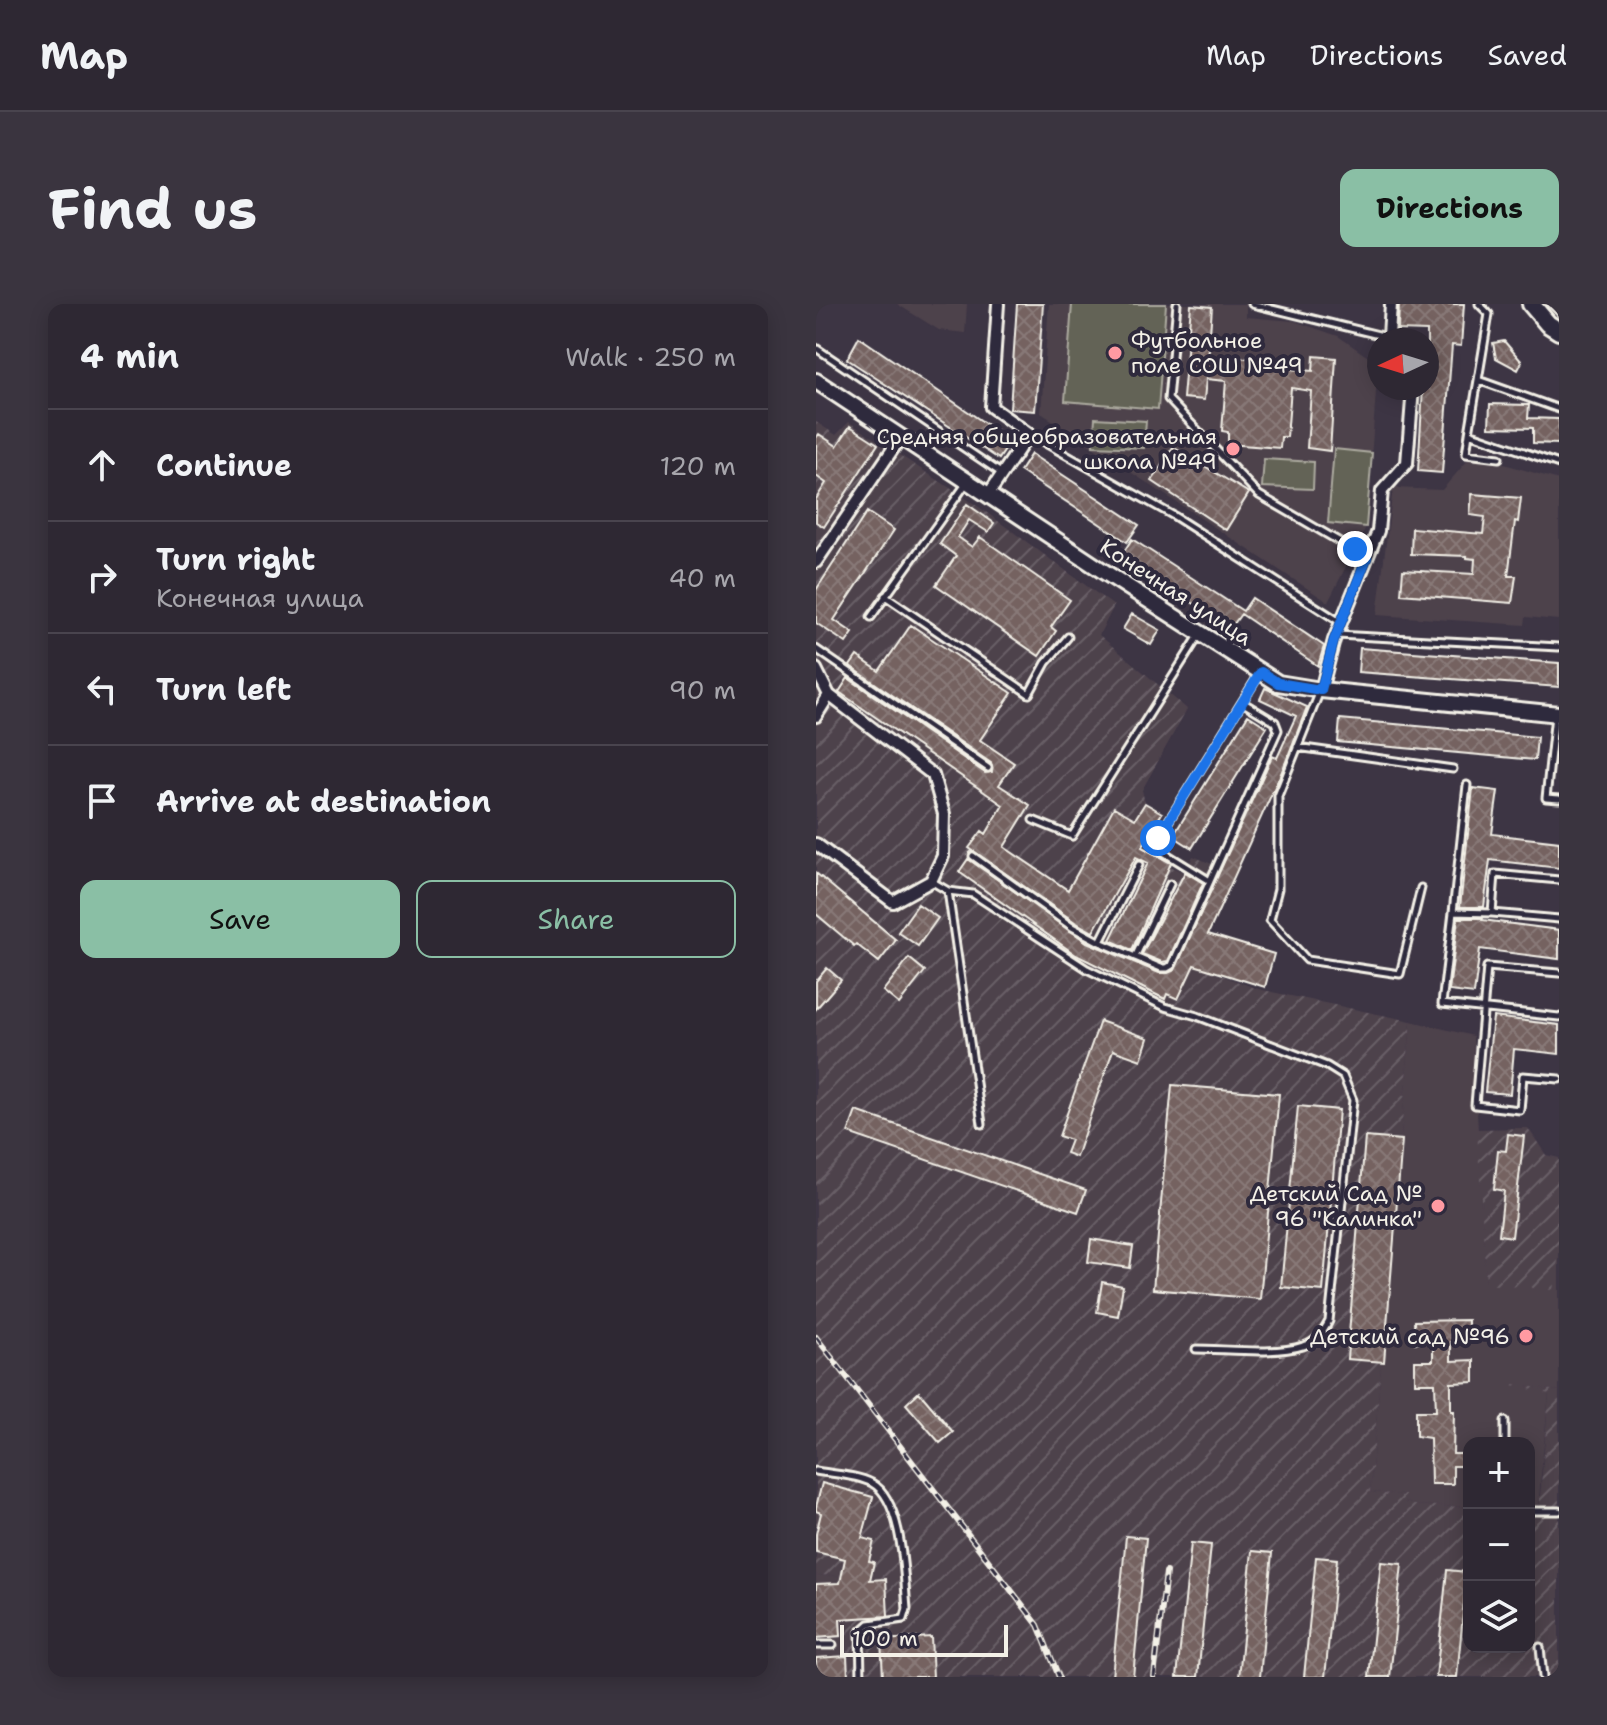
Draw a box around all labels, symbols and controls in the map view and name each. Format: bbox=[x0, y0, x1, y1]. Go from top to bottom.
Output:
text: Map bbox=[40, 30, 128, 81]
text: Map bbox=[1206, 36, 1266, 74]
text: Directions bbox=[1310, 36, 1444, 74]
text: Saved bbox=[1488, 36, 1567, 74]
button: Directions bbox=[1340, 169, 1559, 247]
text: Find us bbox=[48, 171, 257, 246]
place label: Футбольное поле СОШ №49 bbox=[1131, 326, 1303, 380]
north arrow bbox=[1367, 328, 1439, 400]
text: 4 min bbox=[80, 333, 179, 379]
text: Walk · 250 m bbox=[565, 339, 736, 374]
marker: Футбольное поле СОШ №49 bbox=[1106, 344, 1124, 362]
place label: Средняя общеобразовательная школа №49 bbox=[877, 422, 1217, 476]
marker: Средняя общеобразовательная школа №49 bbox=[1224, 440, 1242, 458]
icon: ahead bbox=[80, 443, 124, 487]
text: Continue bbox=[156, 445, 292, 486]
text: 120 m bbox=[660, 448, 736, 483]
route end bbox=[1337, 531, 1373, 567]
street label: Конечная улица bbox=[1094, 532, 1258, 652]
text: Turn right bbox=[156, 539, 315, 580]
icon: right bbox=[80, 555, 124, 599]
text: 40 m bbox=[669, 560, 736, 595]
text: Конечная улица bbox=[156, 580, 364, 615]
icon: left bbox=[80, 667, 124, 711]
text: Turn left bbox=[156, 669, 291, 710]
text: 90 m bbox=[669, 672, 736, 707]
icon: arrive bbox=[80, 779, 124, 823]
text: Arrive at destination bbox=[156, 781, 491, 822]
route start bbox=[1140, 820, 1176, 856]
button: Save bbox=[80, 880, 400, 958]
button: Share bbox=[416, 880, 736, 958]
place label: Детский Сад № 96 "Калинка" bbox=[1250, 1179, 1422, 1233]
marker: Детский Сад № 96 "Калинка" bbox=[1429, 1197, 1447, 1215]
place label: Детский сад №96 bbox=[1310, 1322, 1510, 1351]
marker: Детский сад №96 bbox=[1517, 1327, 1535, 1345]
map controls bbox=[1463, 1437, 1535, 1653]
button: + bbox=[1463, 1437, 1535, 1509]
button: − bbox=[1463, 1509, 1535, 1581]
button: layers bbox=[1463, 1581, 1535, 1653]
scale bar bbox=[840, 1621, 1008, 1657]
text: 100 m bbox=[852, 1624, 918, 1653]

